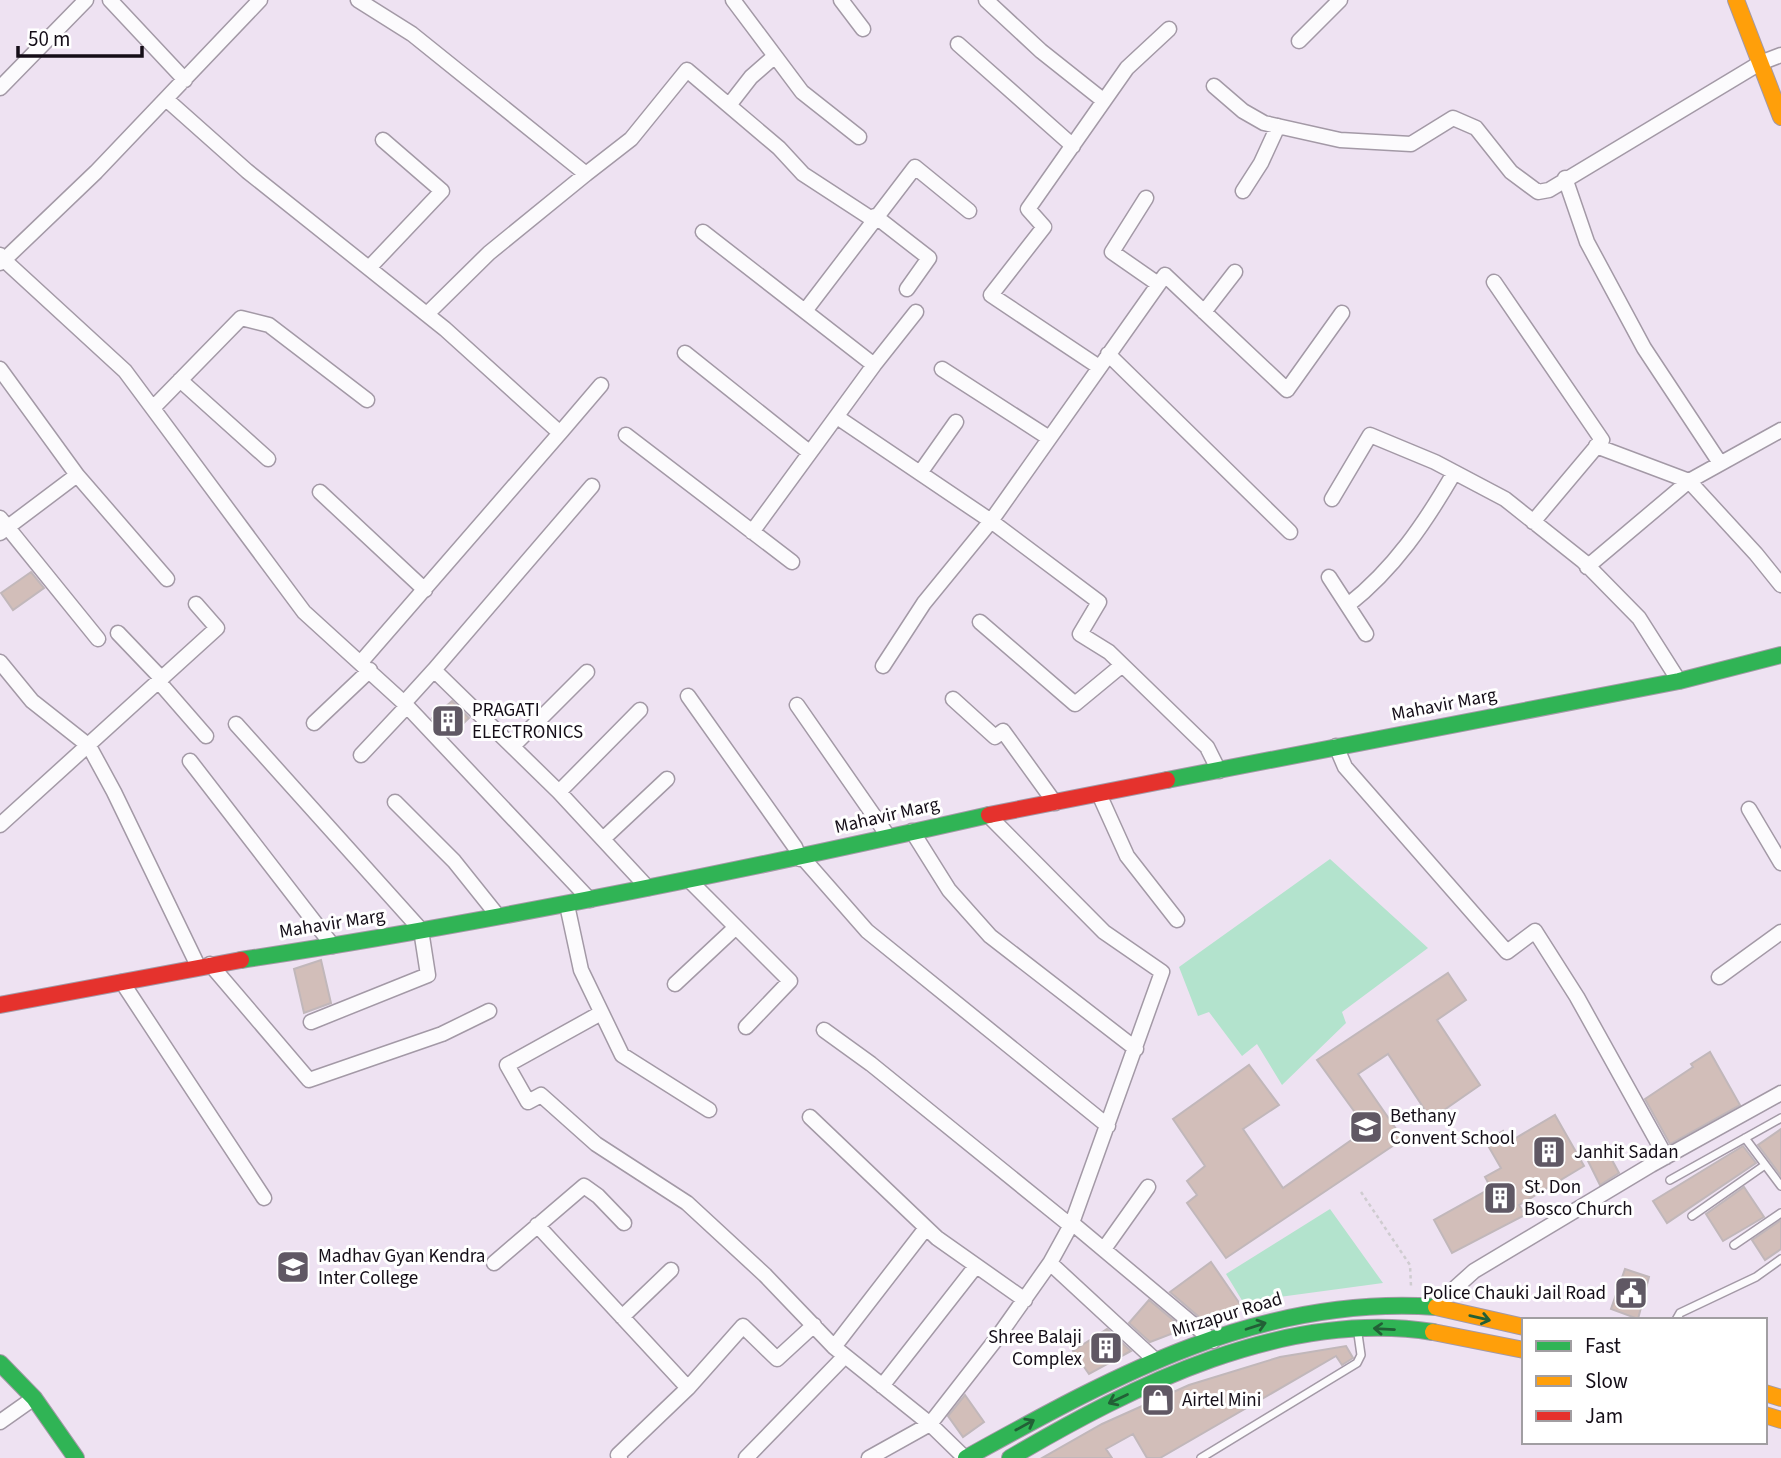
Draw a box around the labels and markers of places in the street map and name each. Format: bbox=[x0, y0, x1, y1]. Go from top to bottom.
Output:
place label: PRAGATI ELECTRONICS bbox=[472, 697, 583, 746]
building icon: PRAGATI ELECTRONICS bbox=[429, 702, 467, 740]
place label: Bethany Convent School bbox=[1390, 1103, 1515, 1152]
school or university icon: Bethany Convent School bbox=[1347, 1108, 1385, 1146]
building icon: Janhit Sadan bbox=[1530, 1133, 1568, 1171]
place label: Janhit Sadan bbox=[1574, 1139, 1679, 1166]
place label: St. Don Bosco Church bbox=[1524, 1174, 1633, 1223]
building icon: St. Don Bosco Church bbox=[1481, 1179, 1519, 1217]
place label: Madhav Gyan Kendra Inter College bbox=[318, 1243, 485, 1292]
school or university icon: Madhav Gyan Kendra Inter College bbox=[274, 1248, 312, 1286]
public building icon: Police Chauki Jail Road bbox=[1612, 1274, 1650, 1312]
place label: Police Chauki Jail Road bbox=[1423, 1280, 1606, 1307]
place label: Shree Balaji Complex bbox=[988, 1324, 1083, 1373]
building icon: Shree Balaji Complex bbox=[1087, 1329, 1125, 1367]
shop icon: Airtel Mini bbox=[1139, 1381, 1177, 1419]
place label: Airtel Mini bbox=[1182, 1387, 1261, 1414]

